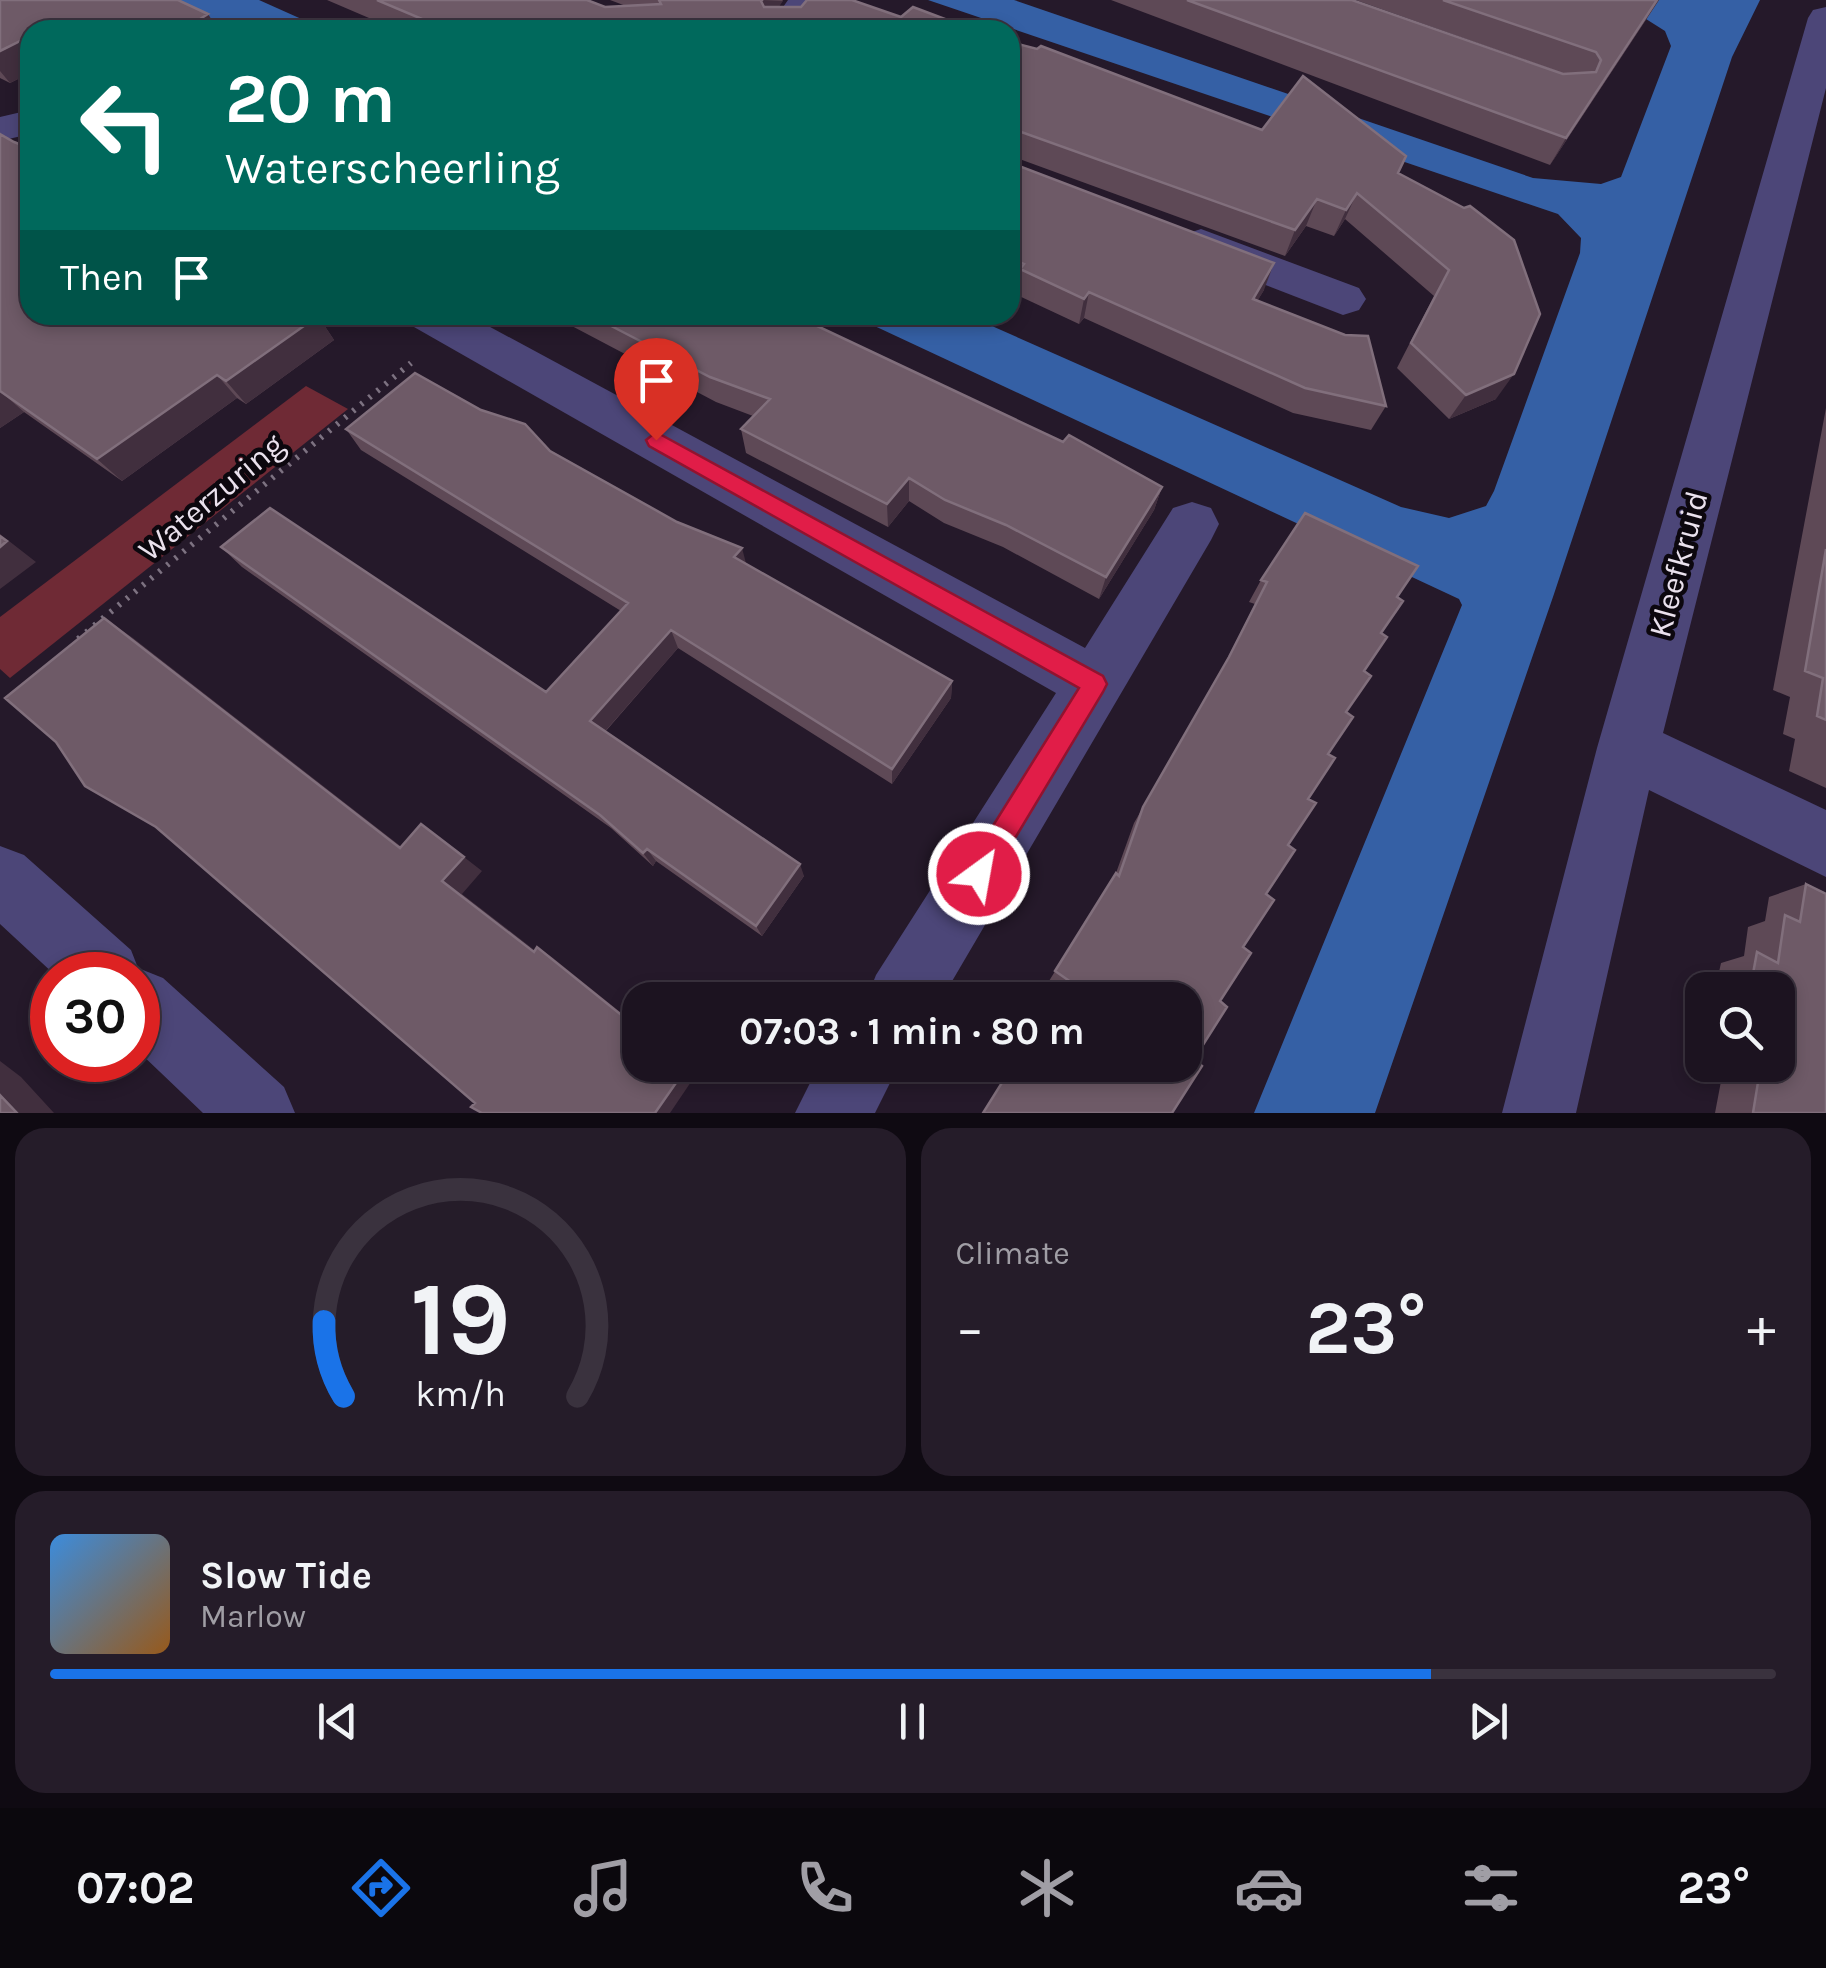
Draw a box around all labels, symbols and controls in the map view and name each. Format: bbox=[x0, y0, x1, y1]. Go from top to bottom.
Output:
text: 20 m bbox=[225, 58, 396, 140]
icon: left bbox=[60, 60, 190, 190]
text: Waterscheerling bbox=[225, 142, 560, 194]
icon: arrive bbox=[164, 250, 219, 305]
text: Then bbox=[60, 255, 144, 300]
pin bbox=[614, 338, 699, 441]
icon: arrive bbox=[629, 353, 684, 408]
street label: Waterzuring bbox=[131, 426, 291, 569]
street label: Kleefkruid bbox=[1641, 487, 1716, 641]
position arrow bbox=[927, 822, 1031, 926]
speed limit sign: 30 bbox=[30, 952, 160, 1082]
map controls bbox=[1685, 972, 1795, 1082]
button: search bbox=[1685, 972, 1795, 1082]
text: 07:03 · 1 min · 80 m bbox=[739, 1009, 1085, 1054]
text: Climate bbox=[956, 1235, 1070, 1272]
text: 19 bbox=[410, 1259, 511, 1380]
text: 23° bbox=[1305, 1284, 1426, 1372]
text: − bbox=[956, 1296, 984, 1360]
text: + bbox=[1747, 1296, 1776, 1360]
text: km/h bbox=[415, 1373, 506, 1415]
text: Slow Tide bbox=[200, 1553, 372, 1598]
text: Marlow bbox=[200, 1598, 306, 1635]
icon: previous bbox=[310, 1694, 365, 1749]
icon: pause bbox=[885, 1694, 940, 1749]
icon: next bbox=[1461, 1694, 1516, 1749]
icon: directions bbox=[346, 1853, 416, 1923]
icon: music bbox=[568, 1853, 638, 1923]
icon: phone bbox=[790, 1853, 860, 1923]
icon: climate bbox=[1012, 1853, 1082, 1923]
icon: car bbox=[1234, 1853, 1304, 1923]
icon: filters bbox=[1456, 1853, 1526, 1923]
text: 07:02 bbox=[76, 1862, 195, 1914]
text: 23° bbox=[1677, 1862, 1750, 1914]

